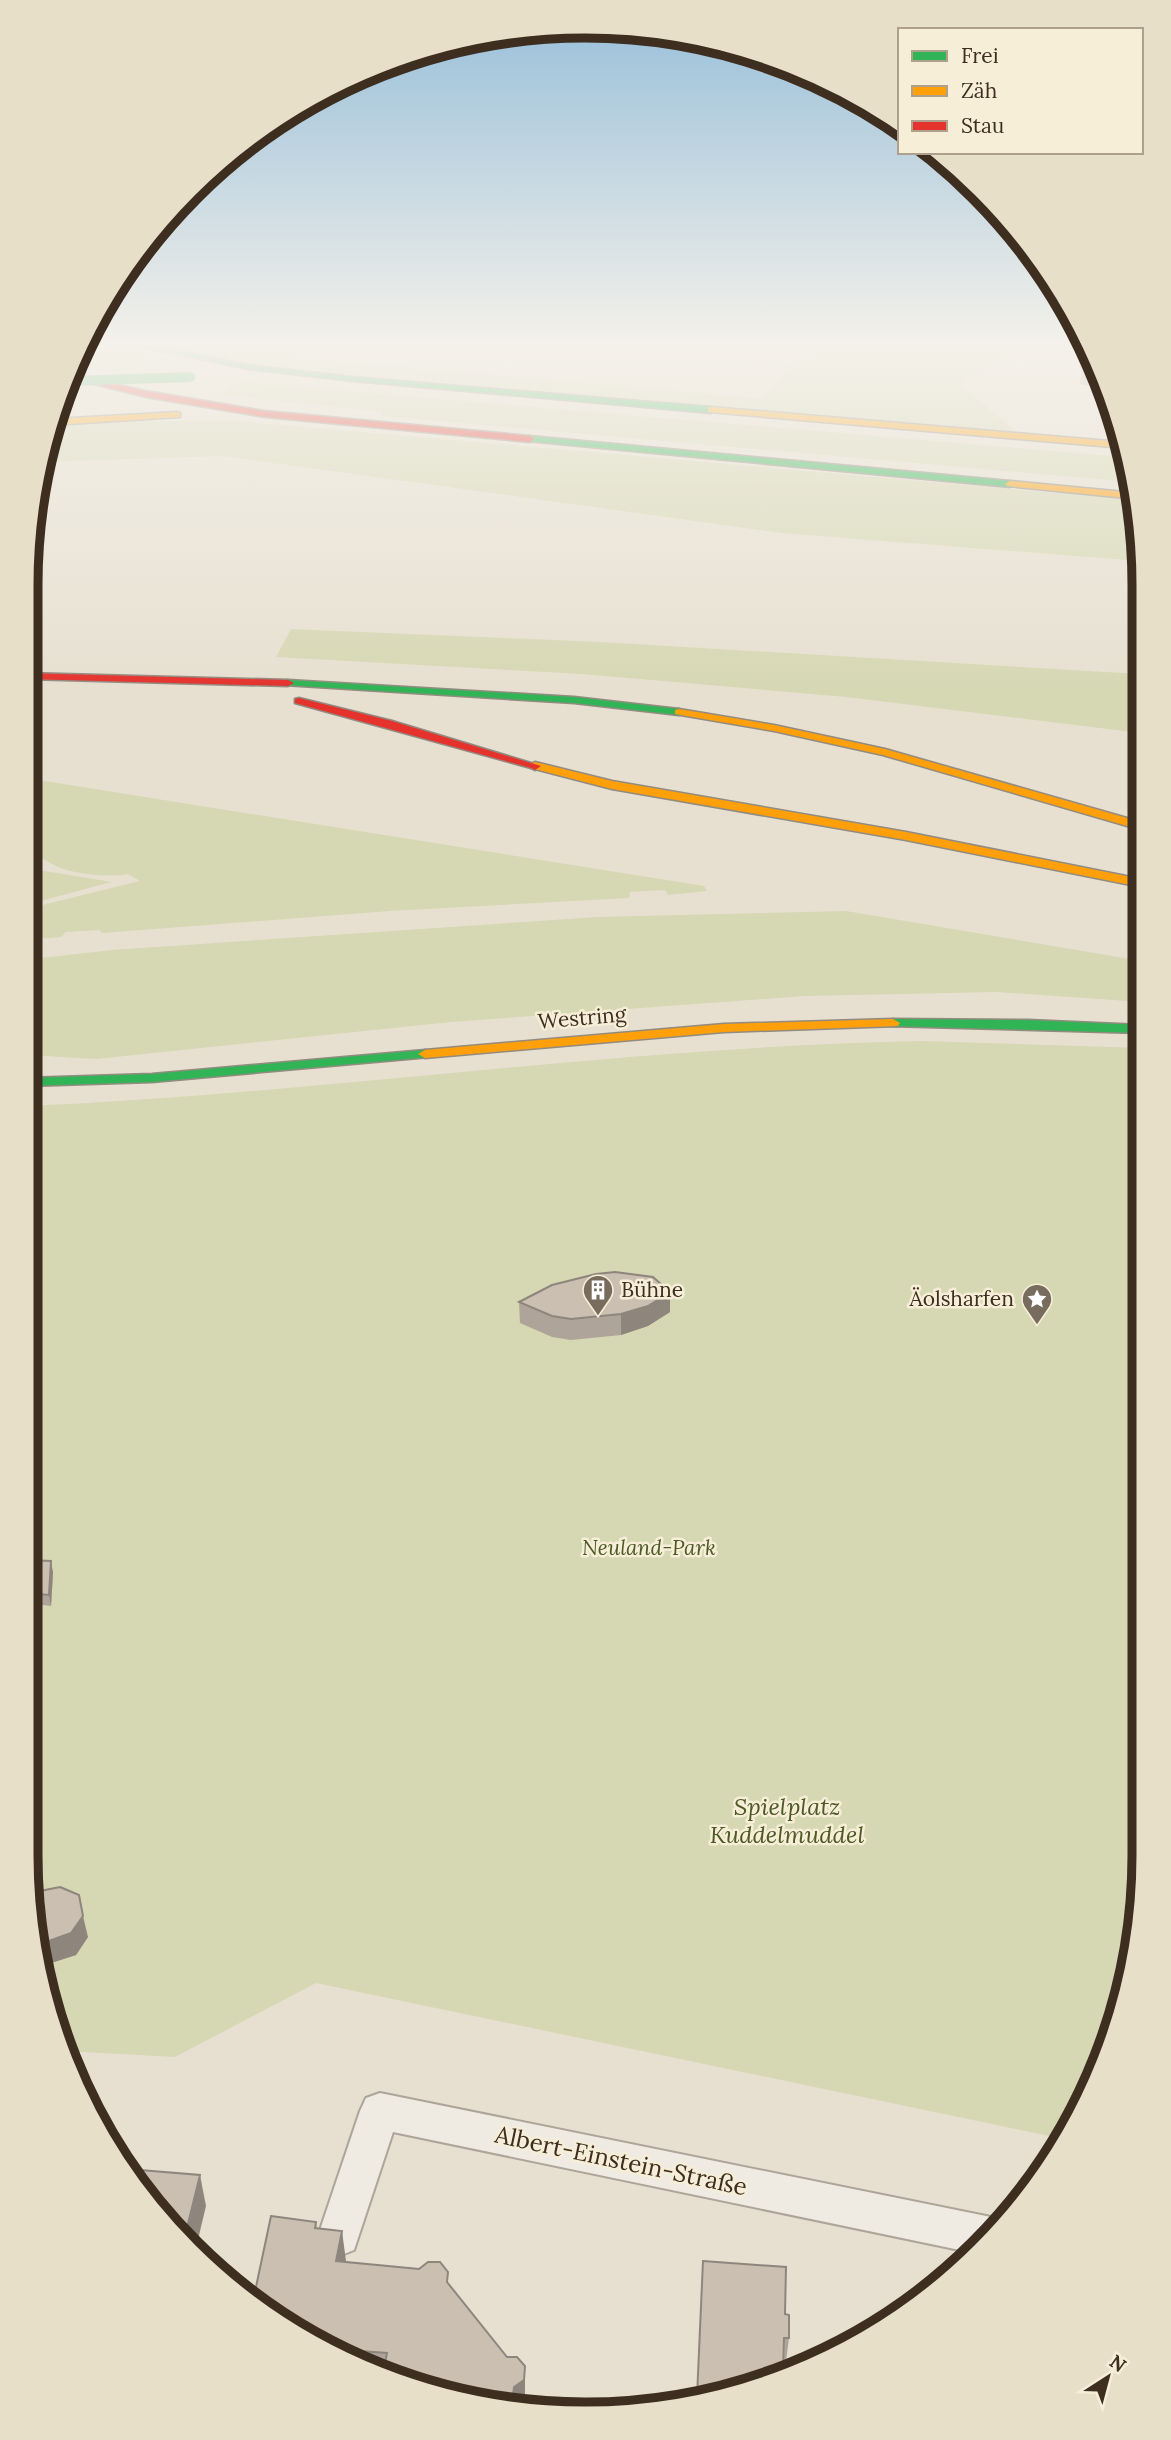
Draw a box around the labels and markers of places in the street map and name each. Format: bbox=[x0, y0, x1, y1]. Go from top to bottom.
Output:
building icon: Bühne bbox=[581, 1273, 615, 1317]
place label: Bühne bbox=[621, 1276, 683, 1303]
place icon: Äolsharfen bbox=[1020, 1282, 1054, 1326]
place label: Äolsharfen bbox=[909, 1285, 1014, 1312]

